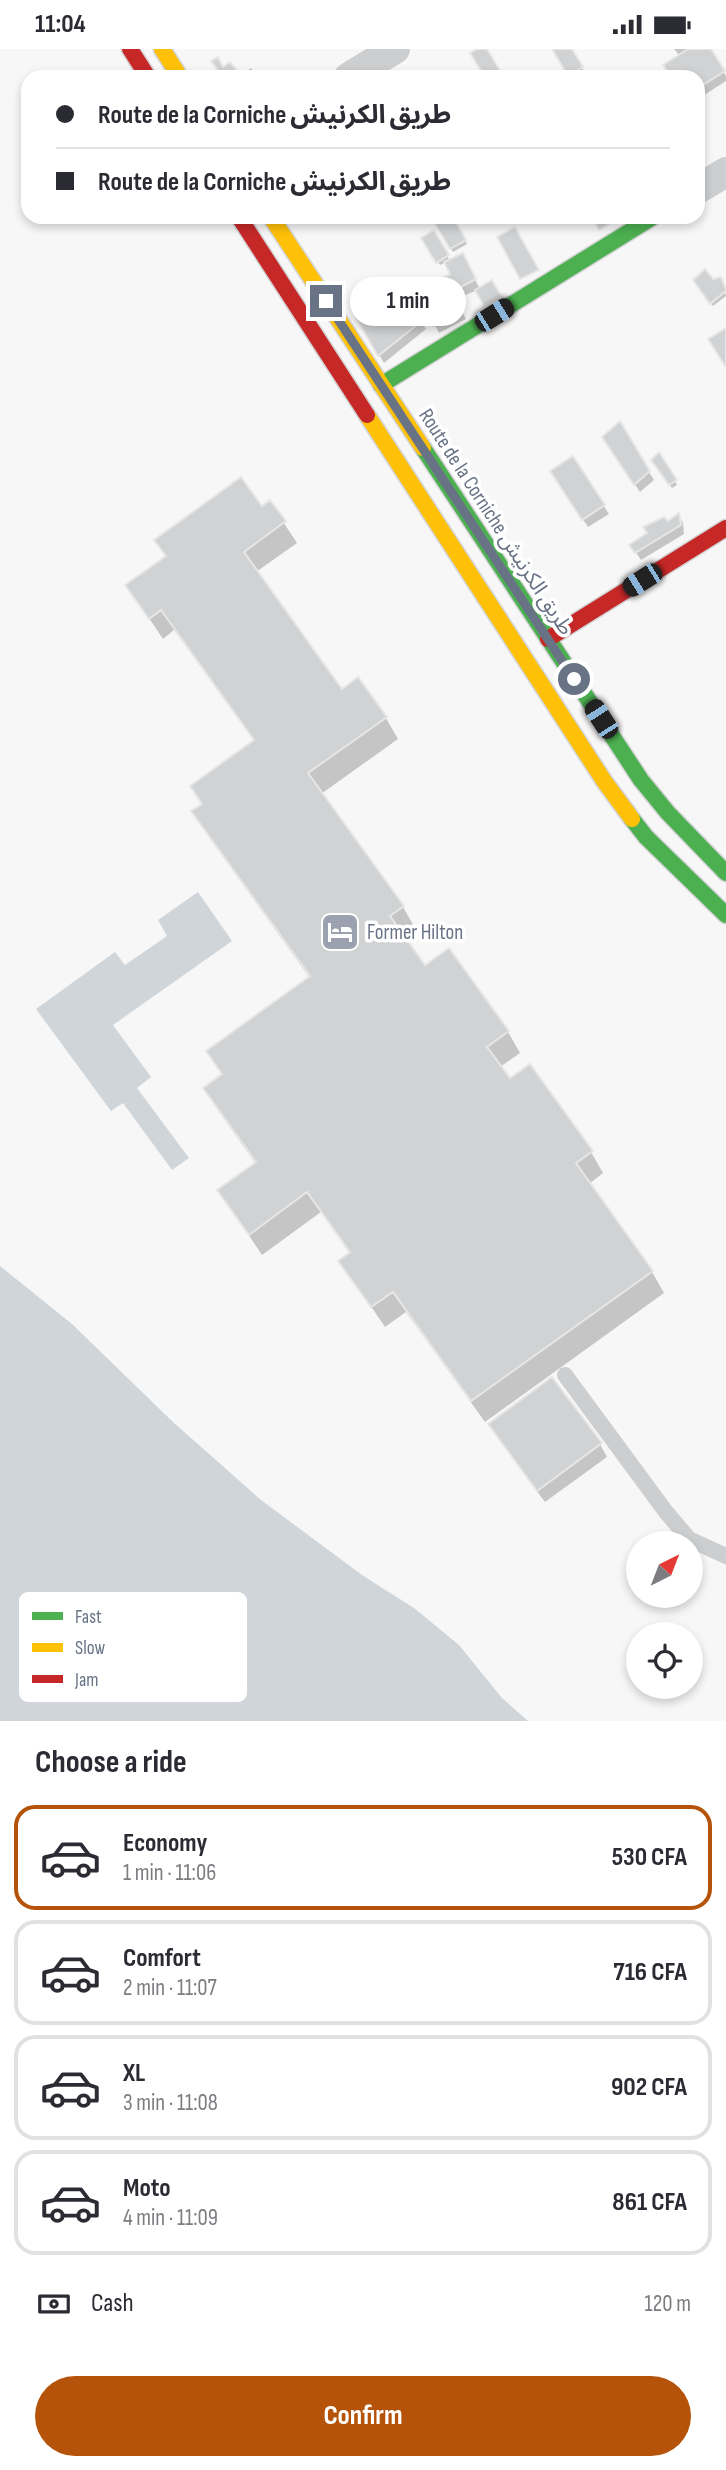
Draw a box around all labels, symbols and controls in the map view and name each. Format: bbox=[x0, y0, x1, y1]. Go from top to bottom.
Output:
text: 11:04 bbox=[35, 9, 86, 40]
text: Route de la Corniche طريق الكرنيش bbox=[98, 100, 451, 131]
text: Route de la Corniche طريق الكرنيش bbox=[98, 167, 451, 198]
callout: 1 min bbox=[350, 277, 466, 325]
route end bbox=[310, 285, 342, 317]
text: 1 min bbox=[387, 287, 429, 315]
car bbox=[471, 295, 518, 335]
street label: Route de la Corniche طريق الكرنيش bbox=[413, 404, 579, 640]
car bbox=[619, 560, 666, 600]
route start bbox=[558, 663, 590, 695]
car bbox=[581, 696, 622, 742]
hotel icon: Former Hilton bbox=[319, 911, 361, 953]
place label: Former Hilton bbox=[367, 920, 463, 945]
north arrow bbox=[626, 1531, 704, 1608]
map controls bbox=[626, 1531, 703, 1699]
legend bbox=[18, 1591, 248, 1703]
text: Fast bbox=[75, 1606, 102, 1629]
button: locate bbox=[626, 1622, 703, 1699]
text: Slow bbox=[75, 1637, 105, 1660]
text: Jam bbox=[74, 1669, 98, 1692]
text: Choose a ride bbox=[35, 1743, 187, 1782]
icon: car bbox=[39, 1826, 102, 1889]
text: Economy bbox=[123, 1828, 207, 1859]
text: 530 CFA bbox=[612, 1842, 687, 1873]
text: 1 min · 11:06 bbox=[123, 1859, 216, 1887]
icon: car bbox=[39, 1941, 102, 2004]
text: Comfort bbox=[123, 1943, 201, 1974]
text: 716 CFA bbox=[613, 1957, 687, 1988]
text: 2 min · 11:07 bbox=[123, 1974, 217, 2002]
icon: car bbox=[39, 2056, 102, 2119]
text: XL bbox=[123, 2058, 145, 2089]
text: 902 CFA bbox=[611, 2072, 687, 2103]
text: 3 min · 11:08 bbox=[123, 2089, 218, 2117]
icon: car bbox=[39, 2171, 102, 2234]
text: Moto bbox=[123, 2173, 171, 2204]
text: 861 CFA bbox=[612, 2187, 687, 2218]
text: 4 min · 11:09 bbox=[123, 2204, 218, 2232]
icon: cash bbox=[35, 2285, 73, 2323]
text: Cash bbox=[91, 2288, 134, 2319]
text: 120 m bbox=[645, 2290, 691, 2318]
button: Confirm bbox=[35, 2376, 691, 2456]

